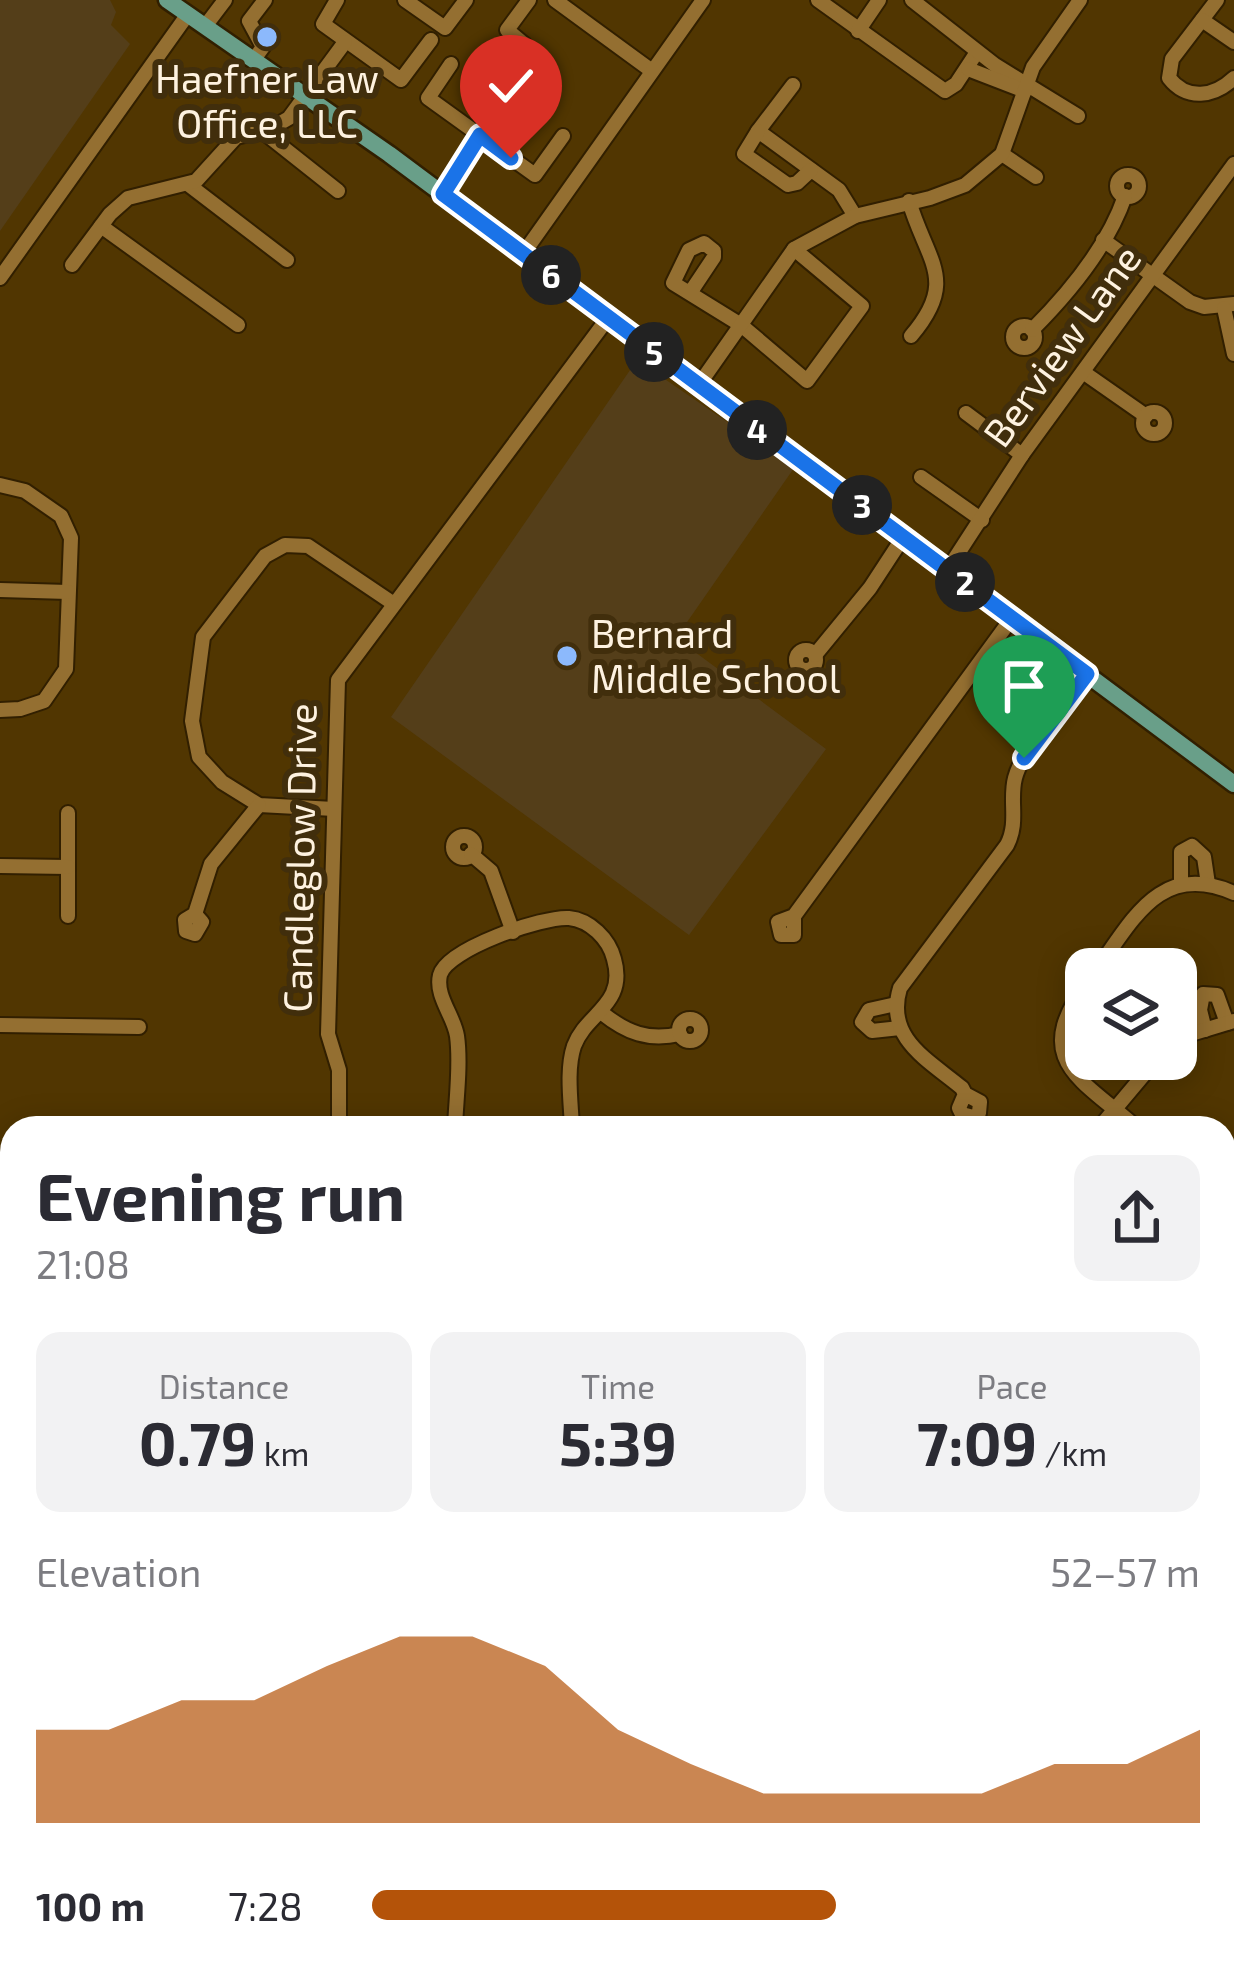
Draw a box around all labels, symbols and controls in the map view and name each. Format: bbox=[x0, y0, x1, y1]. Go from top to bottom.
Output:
marker: Haefner Law Office, LLC bbox=[254, 24, 280, 50]
pin bbox=[460, 35, 562, 158]
icon: check bbox=[478, 53, 544, 119]
place label: Haefner Law Office, LLC bbox=[155, 54, 379, 146]
street label: Berview Lane bbox=[972, 235, 1150, 455]
pin: 6 bbox=[521, 245, 581, 305]
text: 6 bbox=[541, 255, 561, 295]
pin: 5 bbox=[624, 322, 684, 382]
text: 5 bbox=[645, 332, 663, 372]
pin: 4 bbox=[727, 400, 787, 460]
text: 4 bbox=[746, 410, 768, 450]
pin: 3 bbox=[832, 475, 892, 535]
text: 3 bbox=[853, 485, 871, 525]
pin: 2 bbox=[935, 552, 995, 612]
text: 2 bbox=[955, 562, 975, 602]
place label: Bernard Middle School bbox=[591, 609, 841, 701]
pin bbox=[973, 635, 1075, 758]
marker: Bernard Middle School bbox=[554, 643, 580, 669]
icon: arrive bbox=[991, 653, 1057, 719]
street label: Candleglow Drive bbox=[272, 703, 325, 1013]
map controls bbox=[1065, 948, 1197, 1080]
button: layers bbox=[1065, 948, 1197, 1080]
text: Evening run bbox=[36, 1155, 405, 1234]
button: share bbox=[1074, 1155, 1200, 1281]
text: 21:08 bbox=[36, 1240, 130, 1287]
text: Distance bbox=[159, 1366, 289, 1406]
text: Time bbox=[581, 1366, 655, 1406]
text: Pace bbox=[976, 1366, 1048, 1406]
text: 0.79 bbox=[139, 1406, 256, 1478]
text: 5:39 bbox=[559, 1406, 677, 1478]
text: 7:09 bbox=[917, 1406, 1037, 1478]
text: km bbox=[256, 1433, 309, 1473]
text: /km bbox=[1037, 1433, 1107, 1473]
text: Elevation bbox=[36, 1548, 201, 1595]
text: 52–57 m bbox=[1050, 1548, 1200, 1595]
text: 100 m bbox=[36, 1882, 145, 1929]
text: 7:28 bbox=[228, 1882, 303, 1929]

